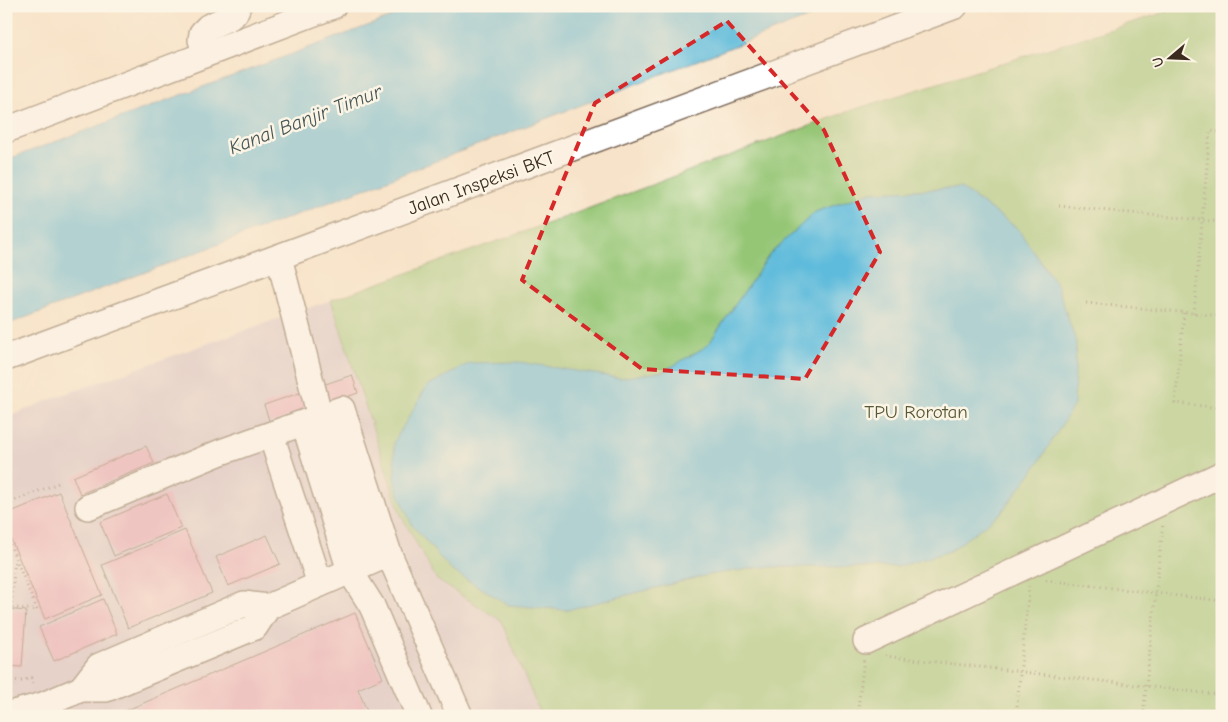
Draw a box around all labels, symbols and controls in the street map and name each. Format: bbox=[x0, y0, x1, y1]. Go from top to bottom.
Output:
north arrow bbox=[1146, 32, 1196, 82]
text: U bbox=[1149, 55, 1168, 69]
water label: Kanal Banjir Timur bbox=[226, 79, 386, 159]
street label: Jalan Inspeksi BKT bbox=[405, 146, 558, 220]
park label: TPU Rorotan bbox=[864, 401, 968, 423]

